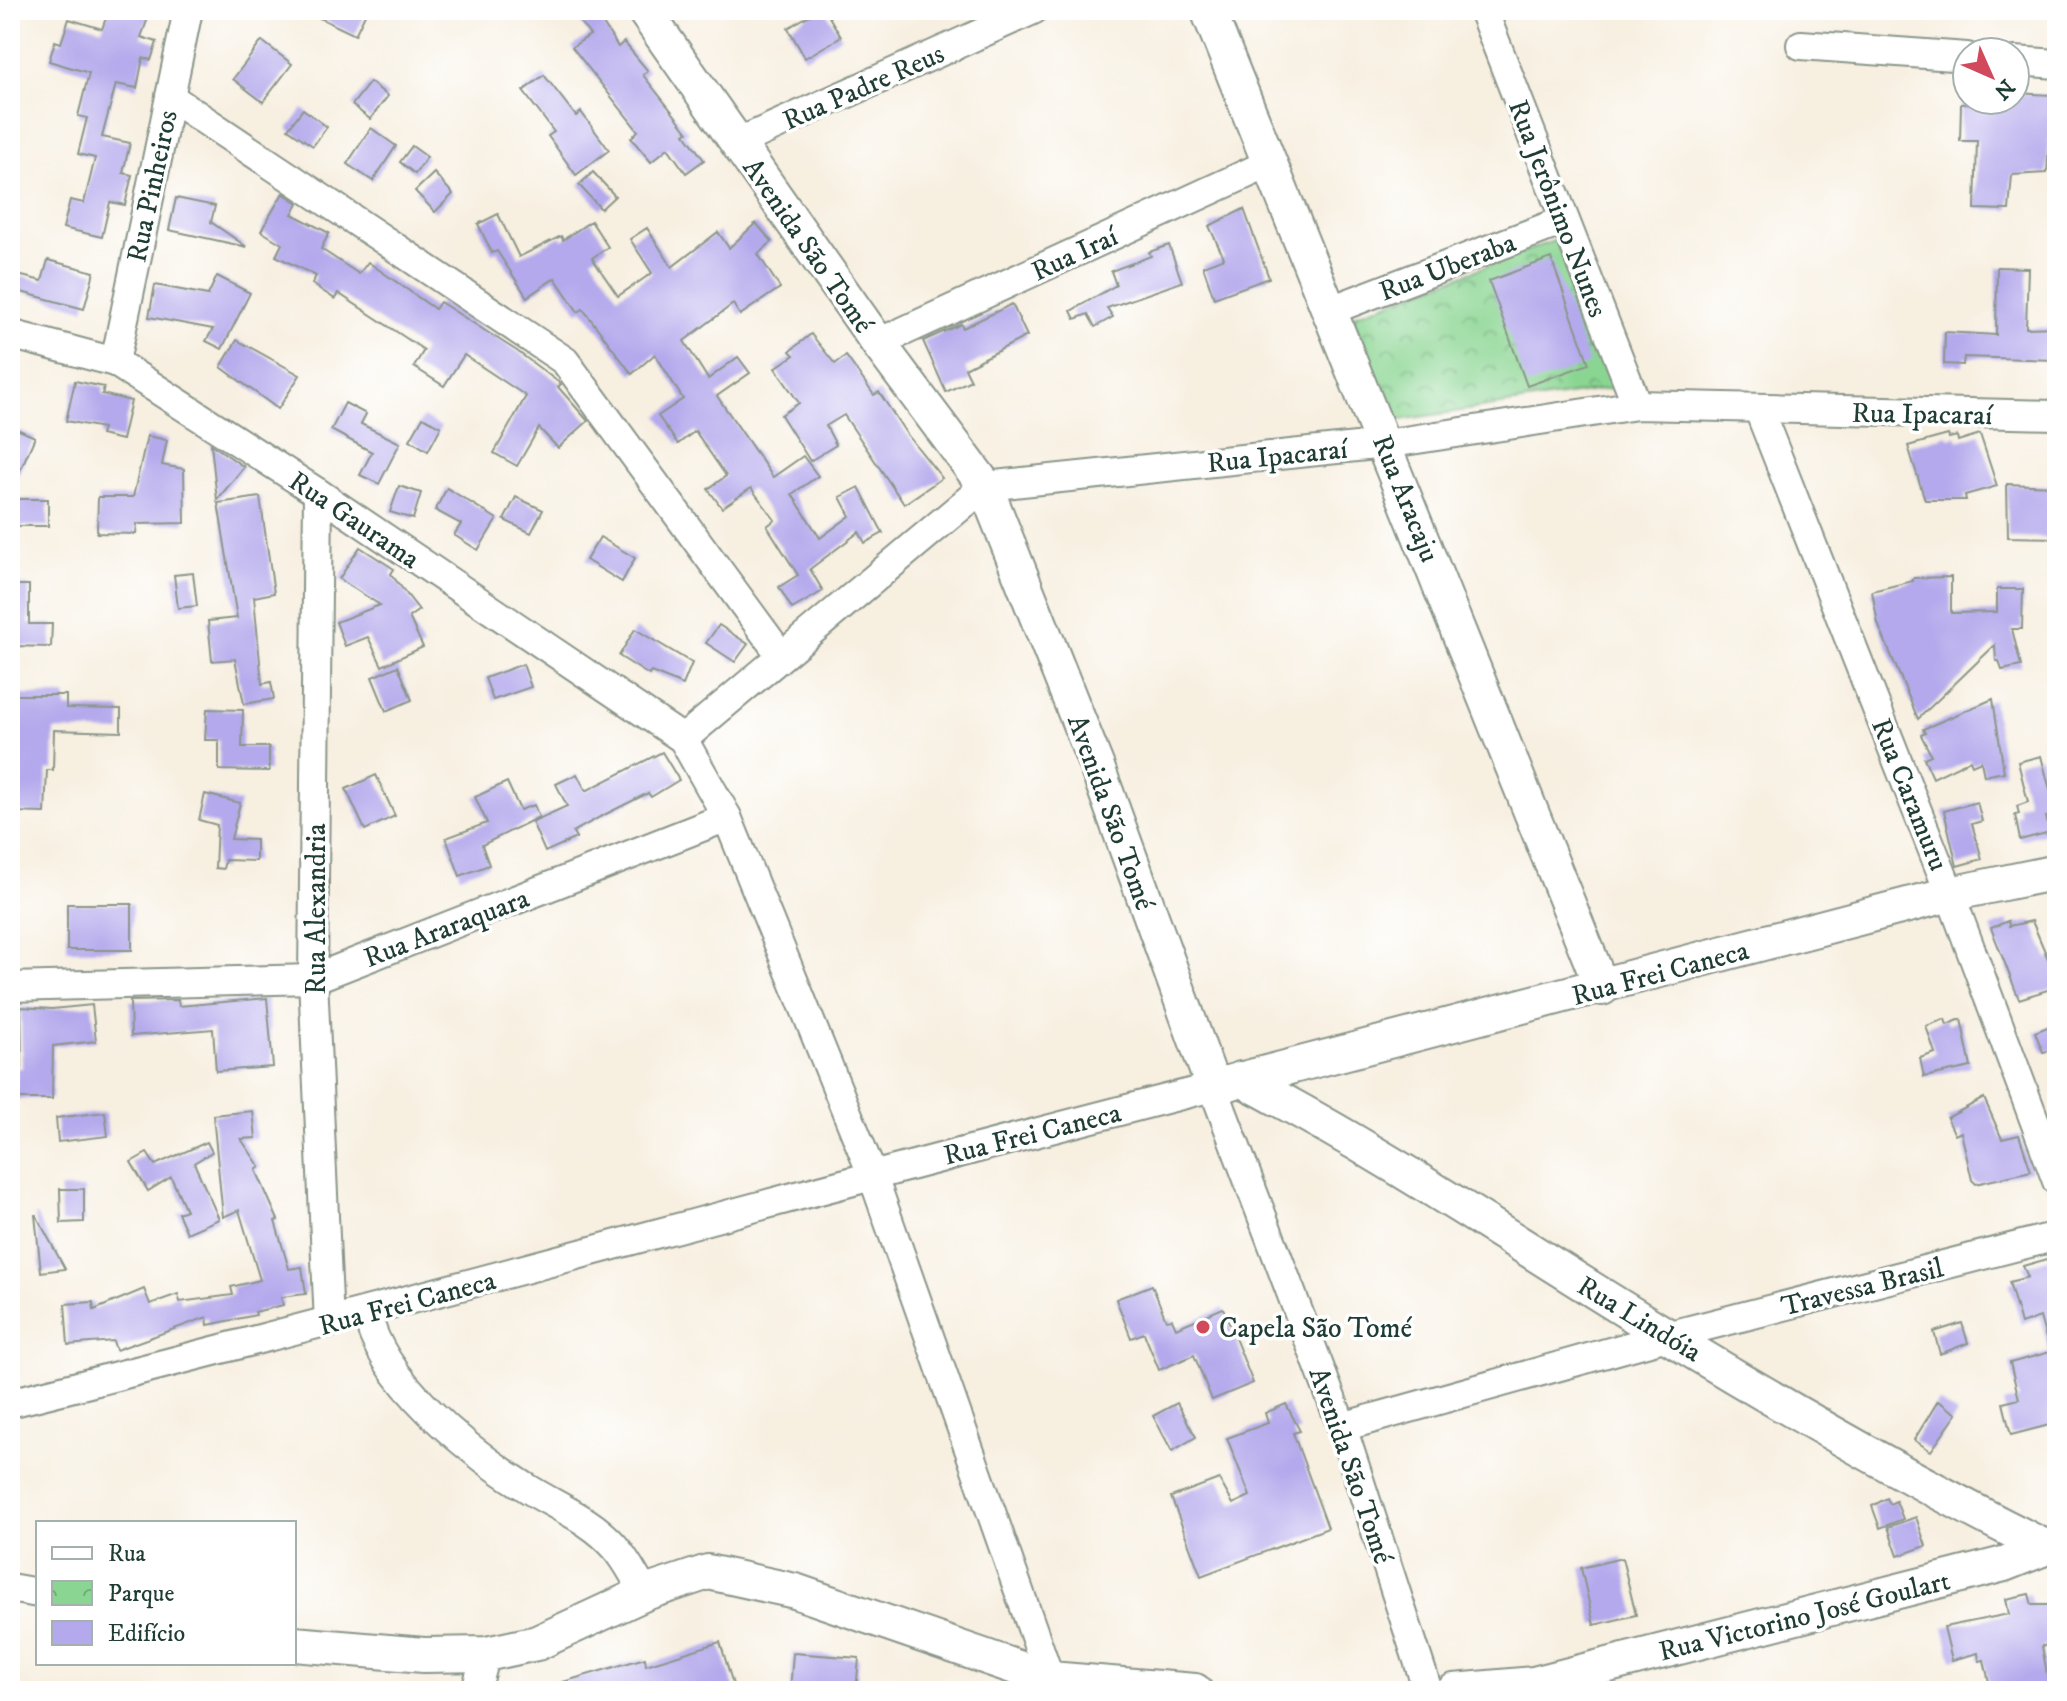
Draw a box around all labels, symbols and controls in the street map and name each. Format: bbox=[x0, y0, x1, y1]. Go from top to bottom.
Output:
street label: Rua Padre Reus bbox=[777, 36, 950, 139]
north arrow bbox=[1951, 36, 2031, 116]
text: N bbox=[1988, 73, 2020, 105]
street label: Rua Jerônimo Nunes bbox=[1500, 95, 1615, 322]
street label: Rua Pinheiros bbox=[119, 107, 186, 266]
street label: Avenida São Tomé bbox=[735, 152, 881, 340]
street label: Rua Iraí bbox=[1026, 218, 1125, 289]
street label: Rua Uberaba bbox=[1374, 225, 1521, 309]
street label: Rua Ipacaraí bbox=[1851, 396, 1994, 433]
street label: Rua Aracaju bbox=[1364, 430, 1447, 567]
street label: Rua Ipacaraí bbox=[1205, 432, 1351, 481]
street label: Rua Gaurama bbox=[282, 464, 426, 577]
street label: Avenida São Tomé bbox=[1059, 710, 1162, 915]
street label: Rua Caramuru bbox=[1863, 713, 1956, 876]
street label: Rua Alexandria bbox=[299, 823, 334, 995]
street label: Rua Araraquara bbox=[359, 881, 534, 976]
street label: Rua Frei Caneca bbox=[1568, 933, 1753, 1014]
street label: Rua Frei Caneca bbox=[940, 1095, 1125, 1173]
street label: Travessa Brasil bbox=[1778, 1250, 1948, 1324]
street label: Rua Frei Caneca bbox=[315, 1263, 500, 1344]
street label: Rua Lindóia bbox=[1571, 1269, 1708, 1370]
place label: Capela São Tomé bbox=[1219, 1311, 1412, 1346]
marker: Capela São Tomé bbox=[1194, 1318, 1212, 1336]
street label: Avenida São Tomé bbox=[1301, 1363, 1401, 1569]
legend bbox=[36, 1521, 296, 1665]
text: Rua bbox=[108, 1539, 147, 1569]
street label: Rua Victorino José Goulart bbox=[1655, 1563, 1954, 1670]
text: Parque bbox=[108, 1579, 174, 1609]
text: Edifício bbox=[108, 1619, 185, 1649]

